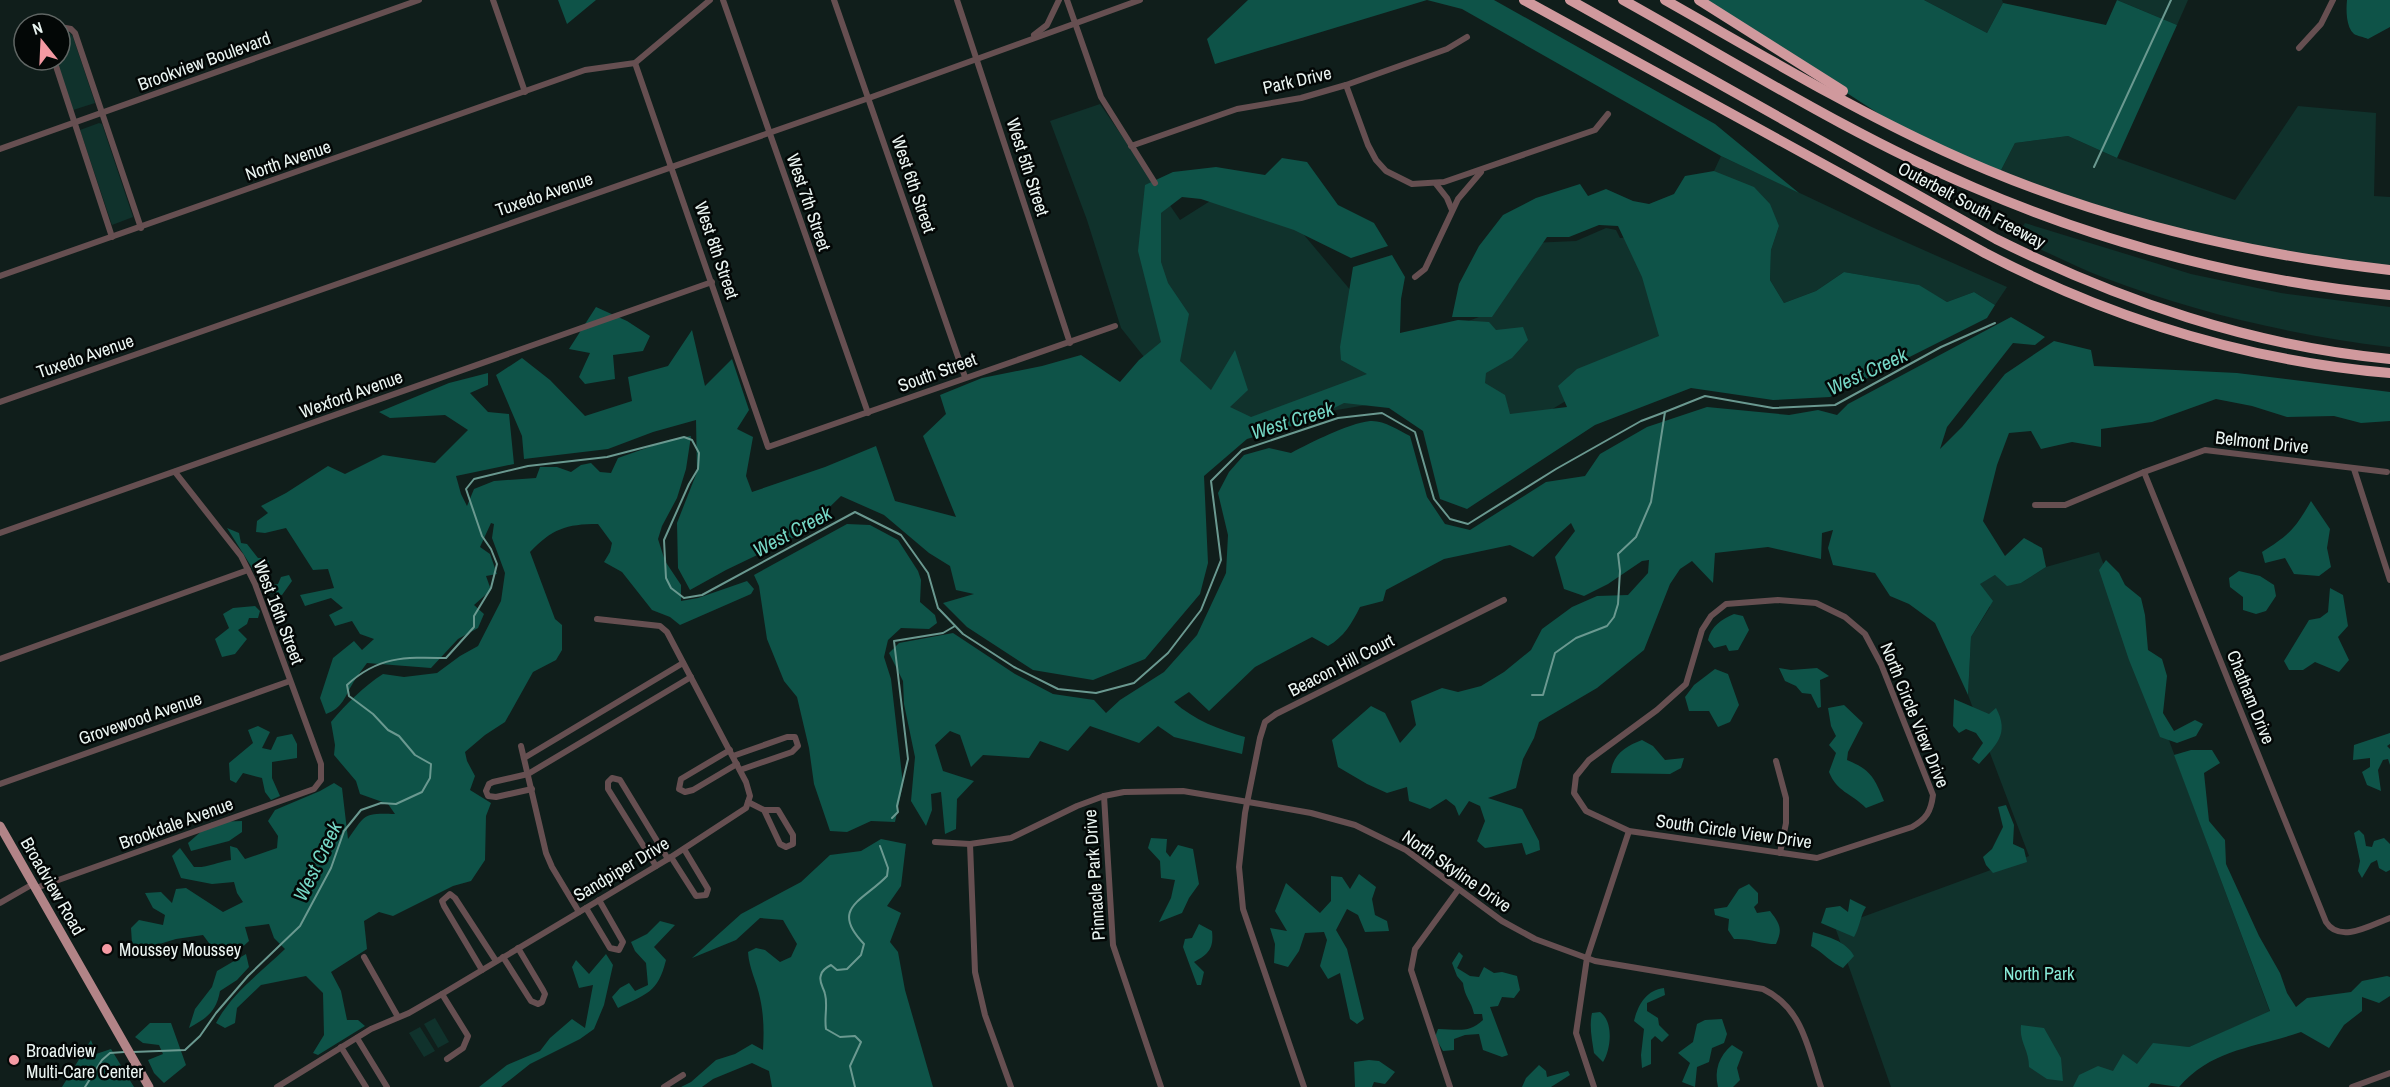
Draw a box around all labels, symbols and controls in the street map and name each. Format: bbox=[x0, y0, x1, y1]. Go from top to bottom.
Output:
north arrow bbox=[12, 12, 72, 72]
text: N bbox=[29, 16, 45, 40]
street label: Brookview Boulevard bbox=[134, 25, 274, 97]
street label: Park Drive bbox=[1260, 60, 1334, 100]
street label: West 5th Street bbox=[1000, 115, 1056, 219]
street label: West 6th Street bbox=[886, 132, 942, 236]
street label: North Avenue bbox=[242, 134, 334, 186]
street label: West 7th Street bbox=[781, 150, 837, 254]
street label: Outerbelt South Freeway bbox=[1894, 155, 2051, 255]
street label: Tuxedo Avenue bbox=[492, 166, 596, 222]
street label: West 8th Street bbox=[689, 198, 745, 302]
street label: Tuxedo Avenue bbox=[33, 328, 137, 384]
water label: West Creek bbox=[1823, 340, 1912, 401]
street label: South Street bbox=[894, 346, 980, 398]
street label: Wexford Avenue bbox=[296, 364, 406, 424]
water label: West Creek bbox=[1247, 394, 1337, 445]
street label: Belmont Drive bbox=[2214, 425, 2310, 459]
water label: West Creek bbox=[748, 499, 837, 563]
street label: West 16th Street bbox=[248, 556, 310, 668]
street label: Beacon Hill Court bbox=[1284, 628, 1398, 702]
street label: North Circle View Drive bbox=[1874, 639, 1956, 791]
street label: Chatham Drive bbox=[2221, 646, 2281, 748]
street label: Grovewood Avenue bbox=[75, 685, 205, 751]
street label: Brookdale Avenue bbox=[116, 791, 236, 855]
street label: South Circle View Drive bbox=[1654, 808, 1814, 854]
street label: Pinnacle Park Drive bbox=[1077, 809, 1111, 941]
water label: West Creek bbox=[286, 816, 348, 905]
street label: North Skyline Drive bbox=[1397, 824, 1517, 918]
street label: Sandpiper Drive bbox=[568, 831, 674, 907]
street label: Broadview Road bbox=[15, 832, 91, 940]
place label: Moussey Moussey bbox=[119, 937, 242, 962]
marker: Moussey Moussey bbox=[100, 942, 114, 956]
park label: North Park bbox=[2004, 961, 2075, 986]
place label: Broadview Multi-Care Center bbox=[26, 1038, 143, 1084]
marker: Broadview Multi-Care Center bbox=[7, 1053, 21, 1067]

